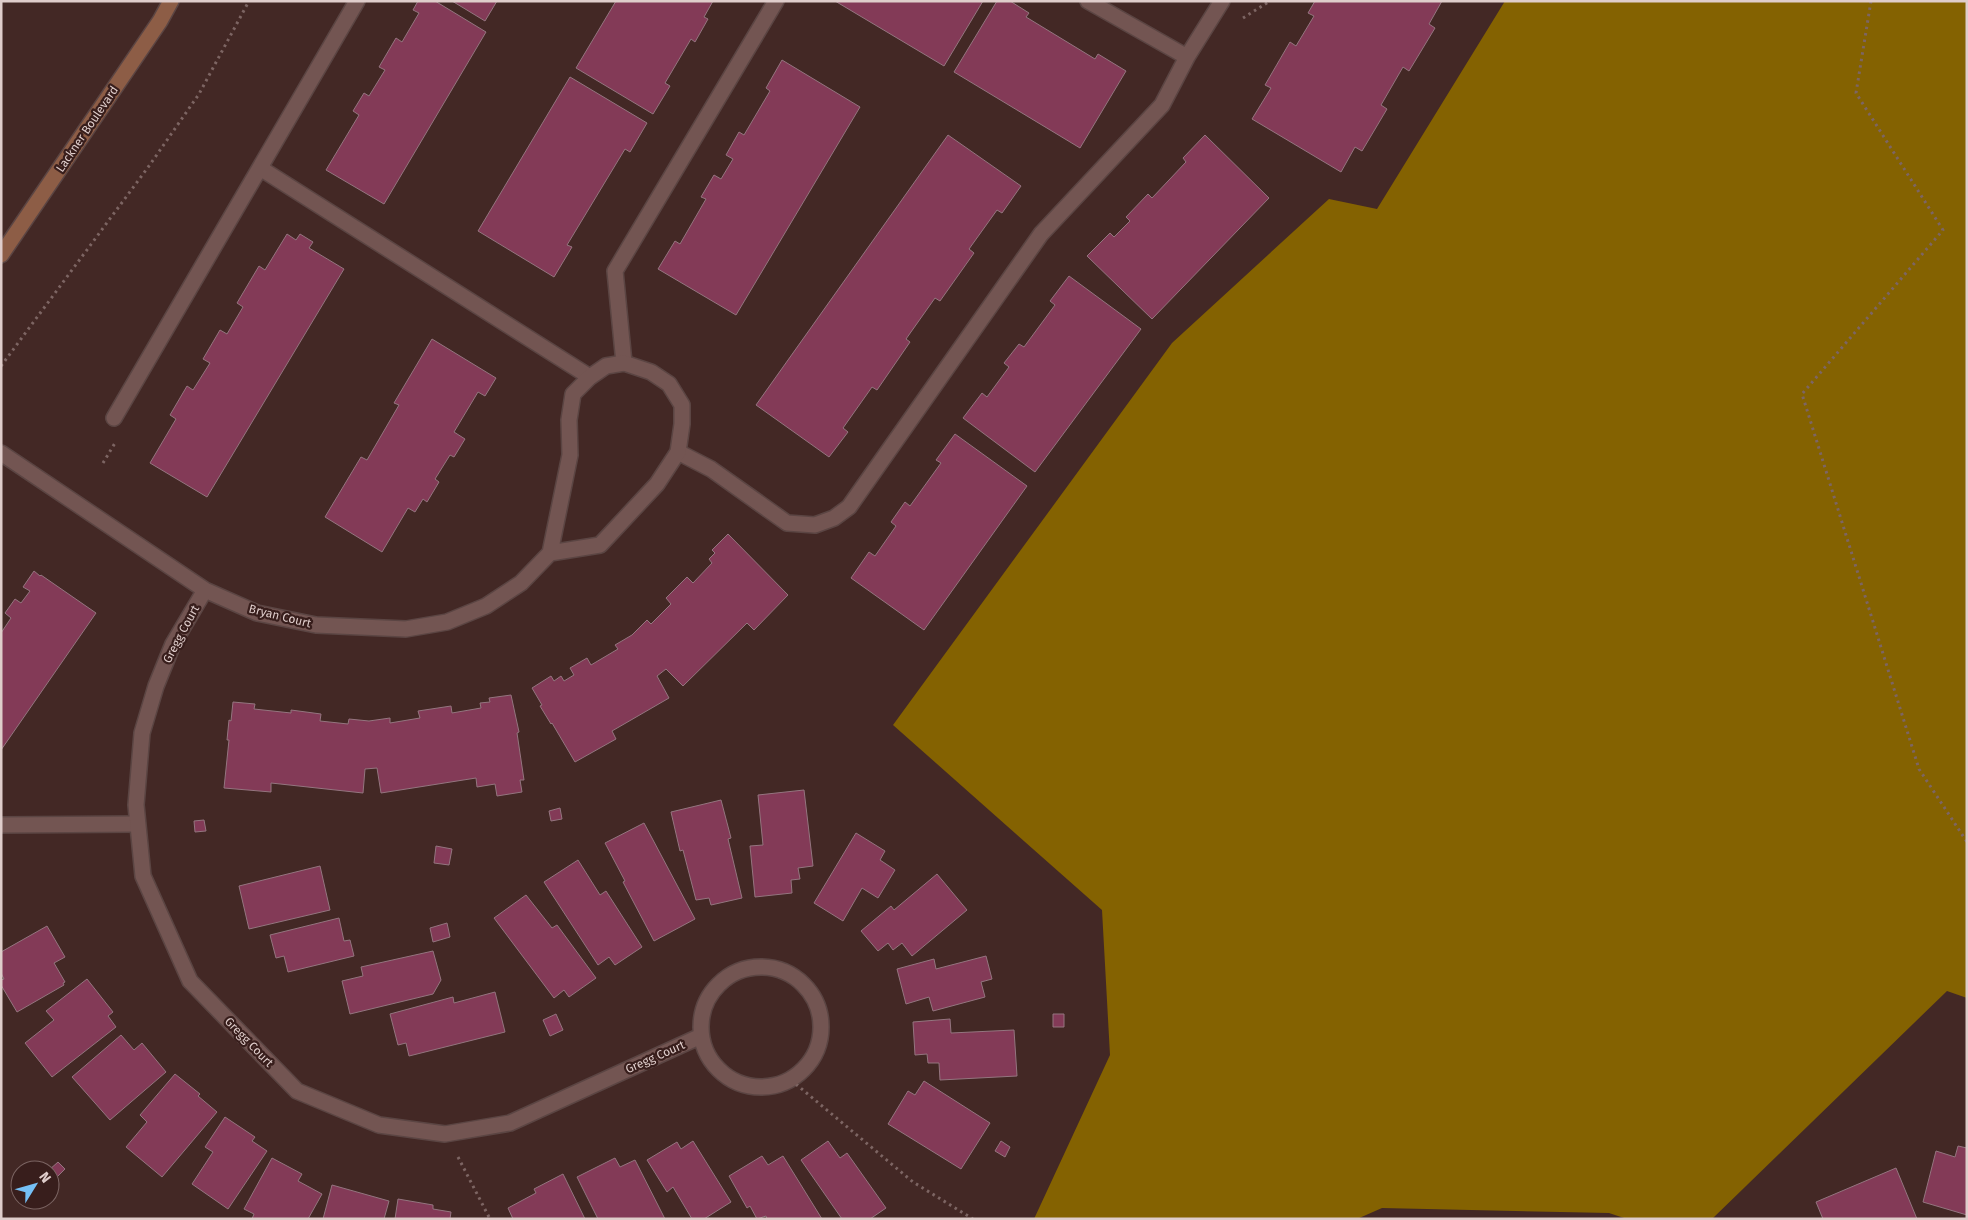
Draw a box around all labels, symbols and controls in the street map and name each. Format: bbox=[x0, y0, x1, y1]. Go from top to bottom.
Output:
street label: Lackner Boulevard bbox=[53, 83, 121, 175]
street label: Bryan Court bbox=[247, 601, 313, 631]
street label: Gregg Court bbox=[160, 602, 202, 665]
street label: Gregg Court bbox=[222, 1014, 277, 1070]
street label: Gregg Court bbox=[623, 1037, 687, 1076]
north arrow bbox=[10, 1160, 60, 1210]
text: N bbox=[35, 1169, 55, 1186]

